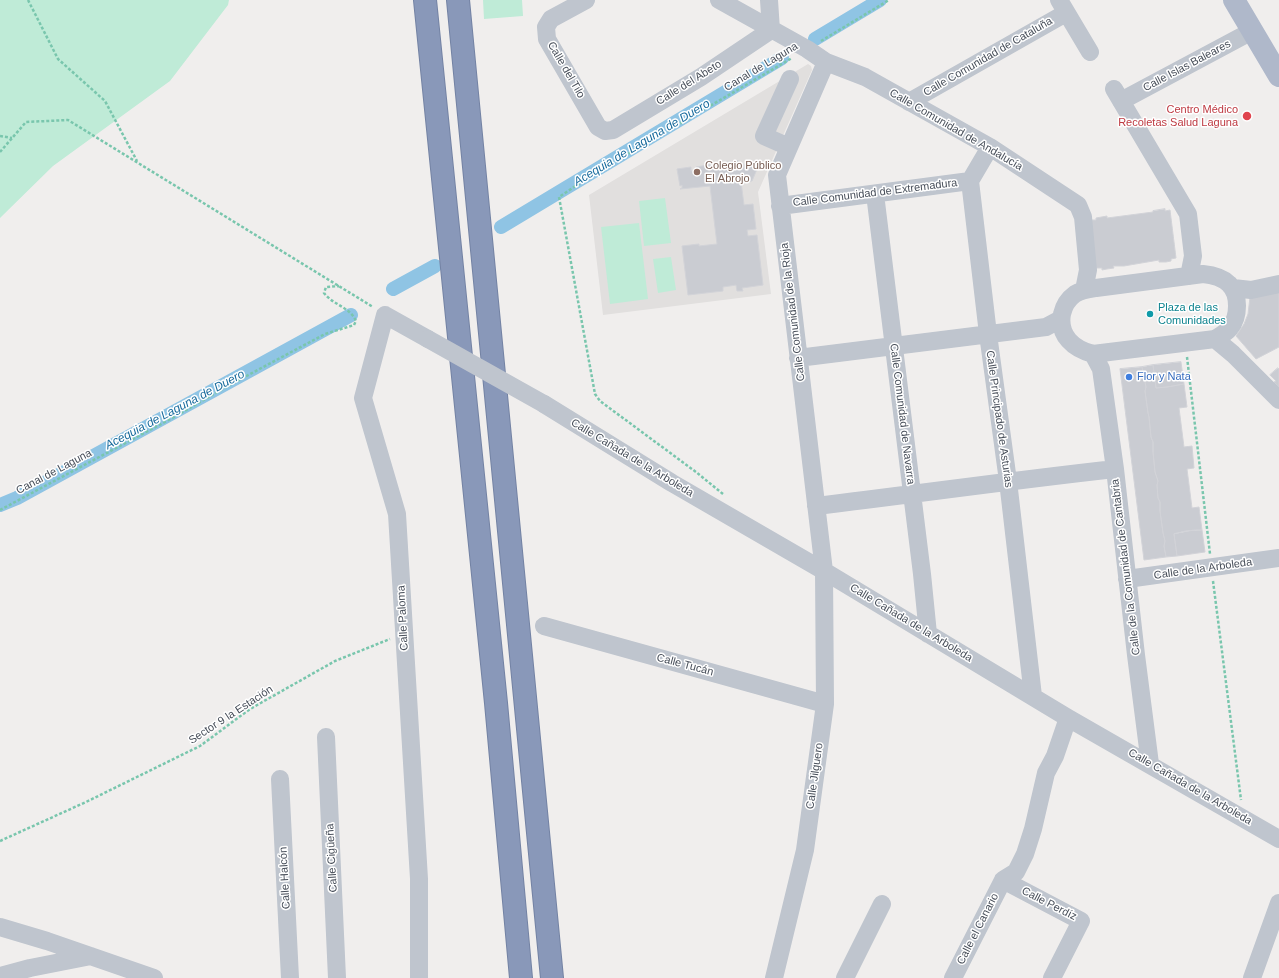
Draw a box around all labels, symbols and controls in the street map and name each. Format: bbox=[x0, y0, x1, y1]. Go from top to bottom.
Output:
street label: Calle Comunidad de Cataluña bbox=[921, 15, 1055, 99]
street label: Calle Islas Baleares bbox=[1141, 37, 1233, 95]
street label: Calle del Tilo bbox=[544, 39, 588, 101]
street label: Canal de Laguna bbox=[722, 40, 800, 94]
street label: Calle del Abeto bbox=[654, 58, 724, 108]
street label: Calle Comunidad de Andalucía bbox=[887, 86, 1025, 174]
water label: Acequia de Laguna de Duero bbox=[571, 97, 713, 189]
place label: Centro Médico Recoletas Salud Laguna bbox=[1118, 103, 1238, 129]
marker: Centro Médico Recoletas Salud Laguna bbox=[1241, 110, 1253, 122]
place label: Colegio Público El Abrojo bbox=[705, 159, 781, 185]
marker: Colegio Público El Abrojo bbox=[692, 167, 702, 177]
street label: Calle Comunidad de Extremadura bbox=[792, 176, 958, 210]
street label: Calle Comunidad de la Rioja bbox=[778, 242, 808, 382]
place label: Plaza de las Comunidades bbox=[1158, 301, 1226, 327]
marker: Plaza de las Comunidades bbox=[1145, 309, 1155, 319]
street label: Calle Comunidad de Navarra bbox=[887, 343, 917, 485]
street label: Calle Principado de Asturias bbox=[983, 350, 1015, 488]
water label: Acequia de Laguna de Duero bbox=[103, 367, 247, 453]
place label: Flor y Nata bbox=[1137, 370, 1191, 384]
marker: Flor y Nata bbox=[1124, 372, 1134, 382]
street label: Calle Cañada de la Arboleda bbox=[568, 416, 696, 500]
street label: Canal de Laguna bbox=[14, 447, 94, 497]
street label: Calle de la Comunidad de Cantabria bbox=[1109, 478, 1143, 656]
street label: Calle de la Arboleda bbox=[1153, 556, 1253, 582]
street label: Calle Cañada de la Arboleda bbox=[847, 581, 975, 665]
street label: Calle Paloma bbox=[395, 585, 411, 651]
street label: Calle Tucán bbox=[655, 651, 715, 679]
street label: Sector 9 la Estación bbox=[186, 683, 276, 747]
street label: Calle Jilguero bbox=[804, 742, 826, 810]
street label: Calle Cañada de la Arboleda bbox=[1126, 746, 1254, 828]
street label: Calle Cigüeña bbox=[324, 823, 340, 893]
street label: Calle Halcón bbox=[277, 847, 293, 909]
street label: Calle Perdíz bbox=[1019, 885, 1079, 923]
street label: Calle el Canario bbox=[954, 891, 1002, 967]

